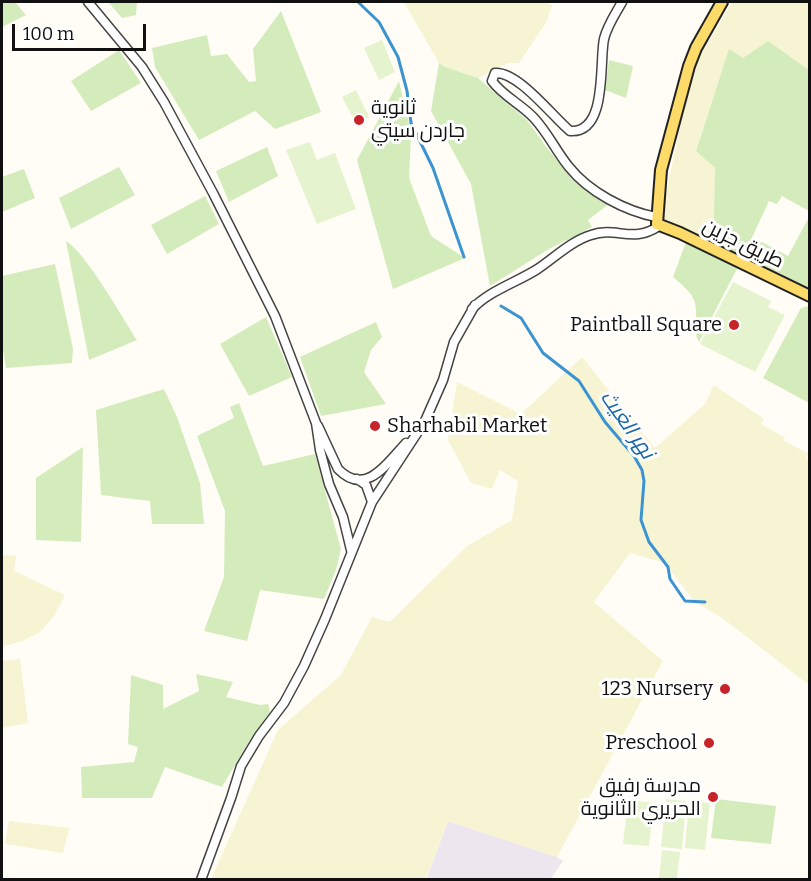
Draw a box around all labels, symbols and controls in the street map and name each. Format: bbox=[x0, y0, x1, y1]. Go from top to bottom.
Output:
scale bar bbox=[15, 12, 148, 50]
text: 100 m bbox=[23, 23, 74, 45]
place label: ثانوية جاردن سيتي bbox=[371, 96, 465, 143]
marker: ثانوية جاردن سيتي bbox=[352, 113, 366, 127]
street label: طريق جزين bbox=[698, 214, 788, 274]
place label: Paintball Square bbox=[570, 313, 722, 337]
marker: Paintball Square bbox=[727, 318, 741, 332]
water label: نهر الغيث bbox=[594, 386, 660, 464]
place label: Sharhabil Market bbox=[387, 414, 547, 438]
marker: Sharhabil Market bbox=[368, 419, 382, 433]
place label: 123 Nursery bbox=[602, 677, 713, 701]
marker: 123 Nursery bbox=[718, 682, 732, 696]
place label: Preschool bbox=[605, 731, 697, 755]
marker: Preschool bbox=[702, 736, 716, 750]
place label: مدرسة رفيق الحريري الثانوية bbox=[581, 774, 701, 821]
marker: مدرسة رفيق الحريري الثانوية bbox=[706, 790, 720, 804]

